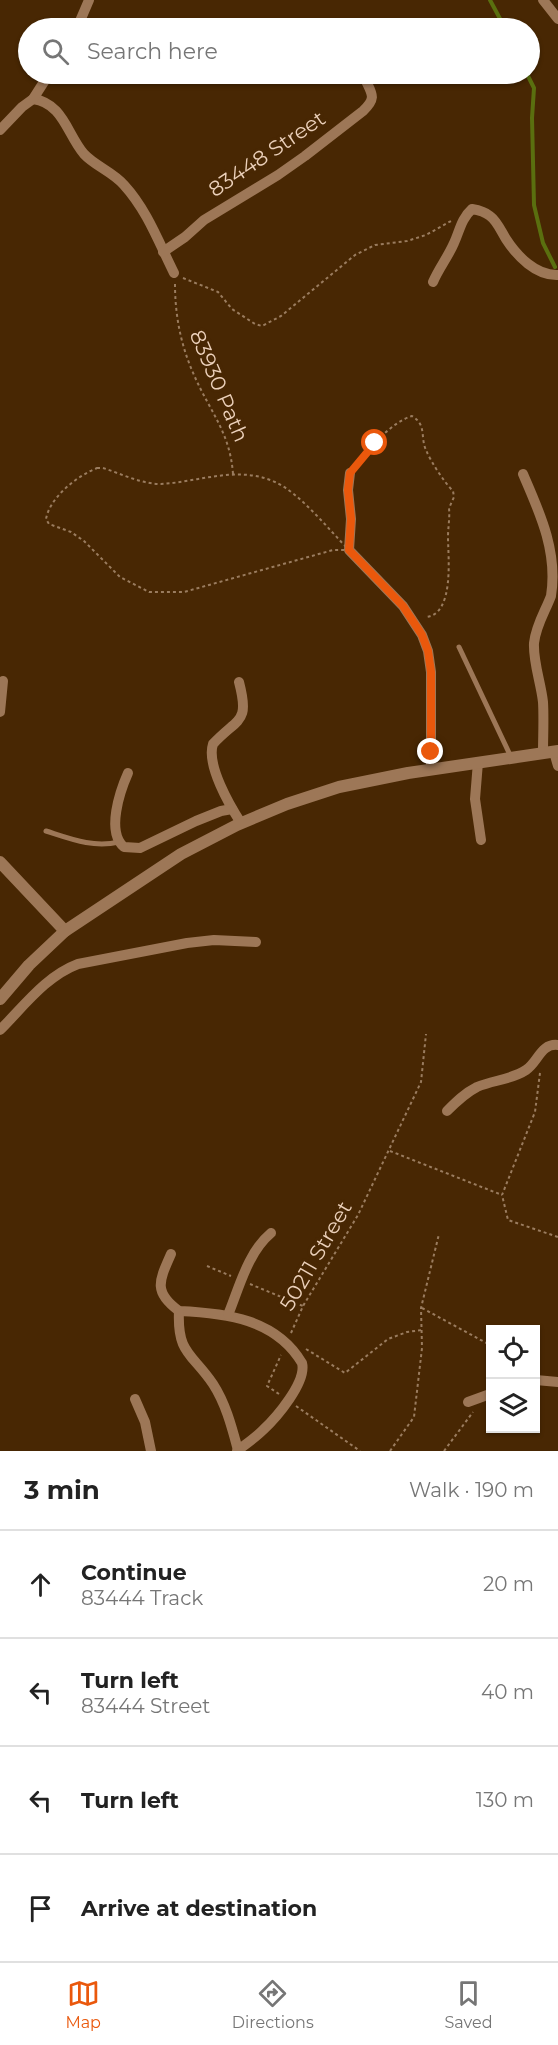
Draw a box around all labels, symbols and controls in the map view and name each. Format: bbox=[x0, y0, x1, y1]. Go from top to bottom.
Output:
search box bbox=[18, 18, 540, 84]
icon: search bbox=[39, 35, 72, 68]
text: Search here bbox=[87, 38, 218, 65]
street label: 83448 Street bbox=[204, 105, 330, 202]
street label: 83930 Path bbox=[185, 326, 254, 445]
route start bbox=[361, 429, 387, 455]
route end bbox=[417, 738, 443, 764]
street label: 50211 Street bbox=[274, 1197, 357, 1315]
map controls bbox=[486, 1325, 540, 1433]
button: locate bbox=[486, 1325, 540, 1379]
button: layers bbox=[486, 1379, 540, 1433]
text: 3 min bbox=[24, 1474, 100, 1506]
text: Walk · 190 m bbox=[409, 1478, 534, 1502]
text: Continue bbox=[81, 1559, 187, 1586]
icon: ahead bbox=[24, 1568, 57, 1601]
text: 20 m bbox=[483, 1572, 534, 1596]
text: 83444 Track bbox=[81, 1586, 203, 1610]
text: Turn left bbox=[81, 1667, 179, 1694]
icon: left bbox=[24, 1676, 57, 1709]
text: 40 m bbox=[481, 1680, 534, 1704]
text: 83444 Street bbox=[81, 1694, 210, 1718]
icon: left bbox=[24, 1784, 57, 1817]
text: Turn left bbox=[81, 1787, 179, 1814]
text: 130 m bbox=[476, 1788, 534, 1812]
icon: arrive bbox=[24, 1892, 57, 1925]
text: Arrive at destination bbox=[81, 1895, 317, 1922]
tab: Map bbox=[65, 1977, 101, 2032]
tab: Directions bbox=[232, 1977, 314, 2032]
tab: Saved bbox=[445, 1977, 493, 2032]

